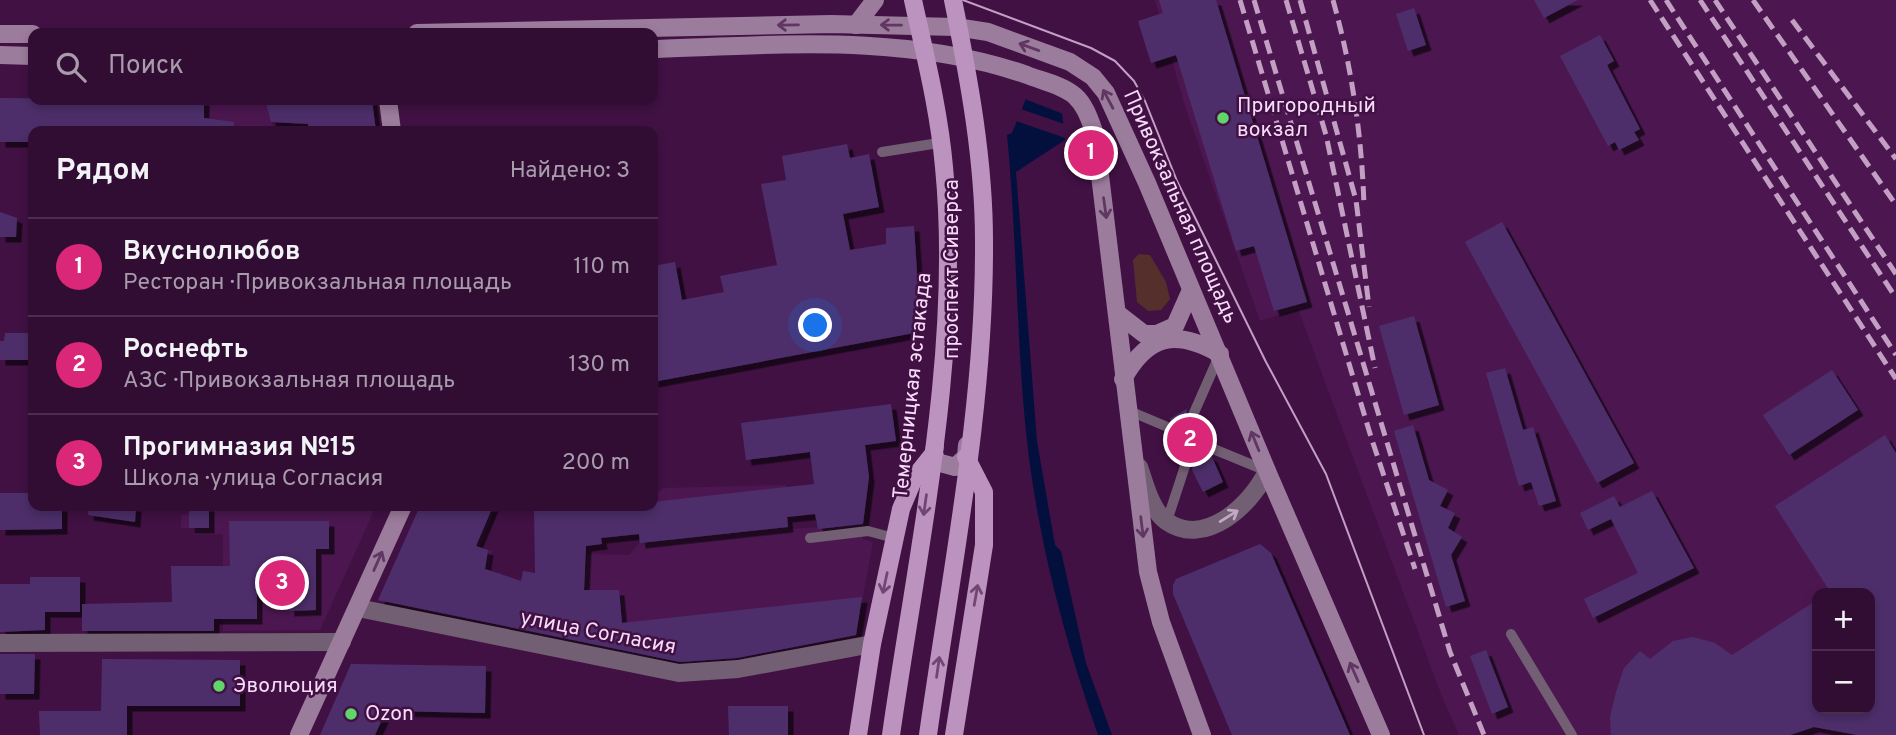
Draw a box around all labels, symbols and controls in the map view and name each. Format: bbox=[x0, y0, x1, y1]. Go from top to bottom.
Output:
one-way arrow bbox=[879, 18, 902, 32]
one-way arrow bbox=[777, 19, 800, 32]
search box bbox=[28, 28, 658, 105]
one-way arrow bbox=[1018, 40, 1040, 52]
icon: search bbox=[52, 48, 90, 86]
text: Поиск bbox=[108, 50, 184, 83]
street label: Привокзальная площадь bbox=[1116, 86, 1244, 328]
one-way arrow bbox=[1100, 89, 1114, 110]
place label: Пригородный вокзал bbox=[1237, 93, 1376, 144]
marker: Пригородный вокзал bbox=[1215, 110, 1231, 126]
pin: 1 bbox=[1068, 127, 1114, 179]
text: Рядом bbox=[56, 153, 150, 190]
text: Найдено: 3 bbox=[510, 157, 630, 186]
street label: проспект Сиверса bbox=[939, 179, 966, 359]
one-way arrow bbox=[1099, 196, 1112, 219]
text: Вкуснолюбов bbox=[123, 236, 300, 269]
text: 1 bbox=[74, 253, 84, 282]
text: 110 m bbox=[573, 253, 630, 282]
text: Ресторан · Привокзальная площадь bbox=[123, 269, 512, 298]
street label: Темерницкая эстакада bbox=[888, 271, 938, 501]
your location bbox=[798, 308, 832, 342]
text: Роснефть bbox=[123, 334, 248, 367]
text: 2 bbox=[72, 351, 86, 380]
text: 130 m bbox=[568, 351, 630, 380]
text: АЗС · Привокзальная площадь bbox=[123, 367, 455, 396]
pin: 2 bbox=[1167, 414, 1213, 466]
one-way arrow bbox=[1247, 430, 1260, 452]
text: Прогимназия №15 bbox=[123, 432, 356, 465]
text: 3 bbox=[72, 449, 86, 478]
text: 200 m bbox=[562, 449, 630, 478]
text: Школа · улица Согласия bbox=[123, 465, 383, 494]
one-way arrow bbox=[918, 493, 931, 516]
one-way arrow bbox=[1219, 508, 1238, 523]
one-way arrow bbox=[1136, 515, 1149, 538]
one-way arrow bbox=[372, 551, 385, 573]
pin: 3 bbox=[259, 557, 305, 609]
one-way arrow bbox=[877, 571, 891, 594]
one-way arrow bbox=[970, 584, 983, 607]
map controls bbox=[1812, 588, 1875, 714]
button: + bbox=[1812, 588, 1875, 651]
street label: улица Согласия bbox=[518, 605, 678, 661]
button: − bbox=[1812, 651, 1875, 714]
one-way arrow bbox=[931, 657, 944, 679]
one-way arrow bbox=[1347, 662, 1360, 684]
place label: Эволюция bbox=[233, 673, 338, 700]
marker: Эволюция bbox=[211, 678, 227, 694]
place label: Ozon bbox=[365, 701, 414, 728]
marker: Ozon bbox=[343, 706, 359, 722]

